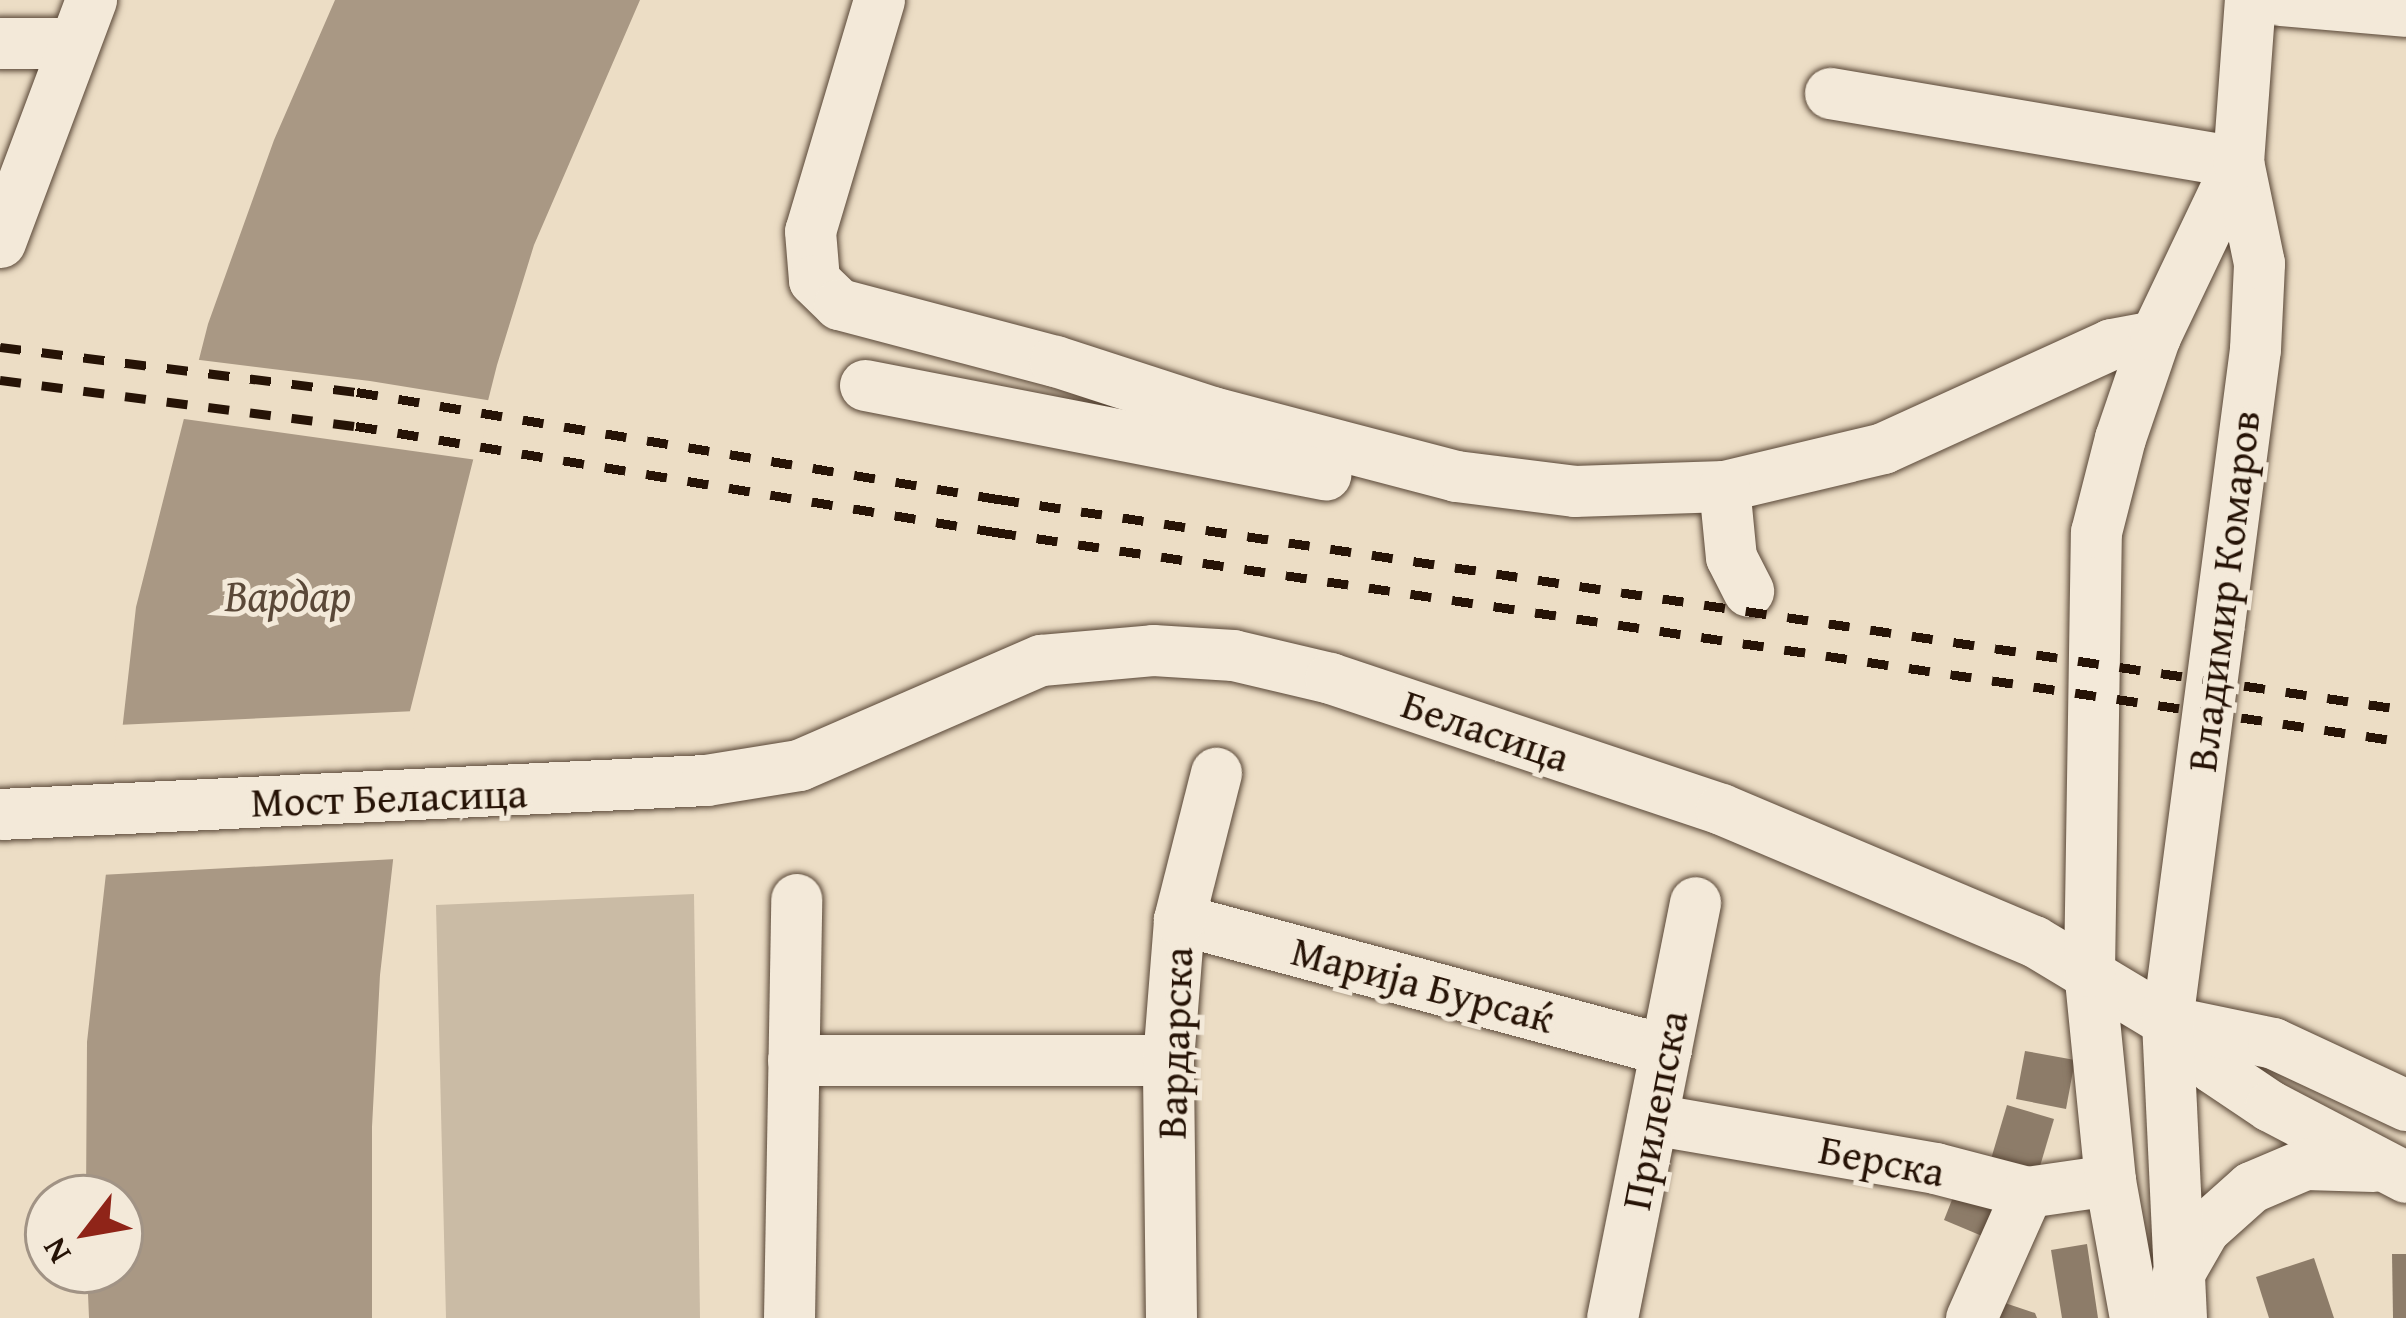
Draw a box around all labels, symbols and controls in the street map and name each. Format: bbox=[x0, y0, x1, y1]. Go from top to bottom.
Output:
street label: Владимир Комаров bbox=[2176, 408, 2270, 774]
water label: Вардар bbox=[224, 568, 352, 622]
street label: Беласица bbox=[1395, 678, 1577, 782]
street label: Мост Беласица bbox=[250, 767, 528, 827]
street label: Марија Бурсаќ bbox=[1286, 925, 1560, 1043]
street label: Вардарска bbox=[1145, 946, 1203, 1140]
street label: Прилепска bbox=[1610, 1006, 1698, 1214]
street label: Берска bbox=[1815, 1123, 1949, 1197]
north arrow bbox=[24, 1174, 144, 1294]
text: N bbox=[29, 1229, 82, 1273]

